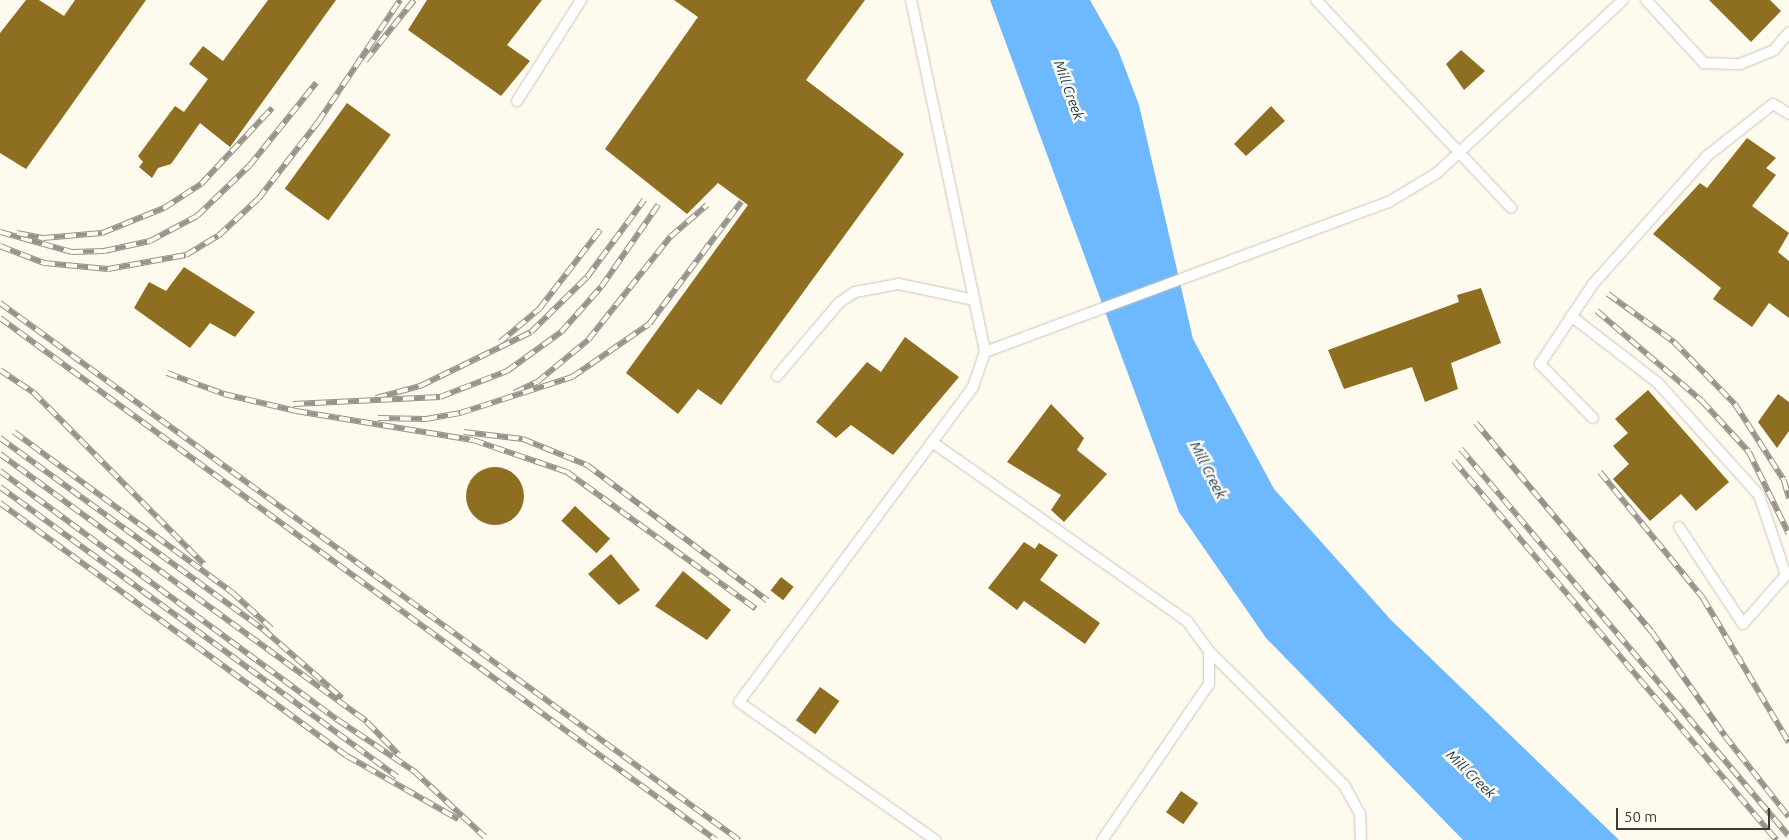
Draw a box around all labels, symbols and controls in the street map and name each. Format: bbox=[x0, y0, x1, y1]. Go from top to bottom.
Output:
water label: Mill Creek bbox=[1051, 58, 1087, 122]
water label: Mill Creek bbox=[1186, 439, 1230, 501]
water label: Mill Creek bbox=[1443, 746, 1499, 802]
scale bar bbox=[1619, 798, 1773, 830]
text: 50 m bbox=[1624, 808, 1657, 825]

